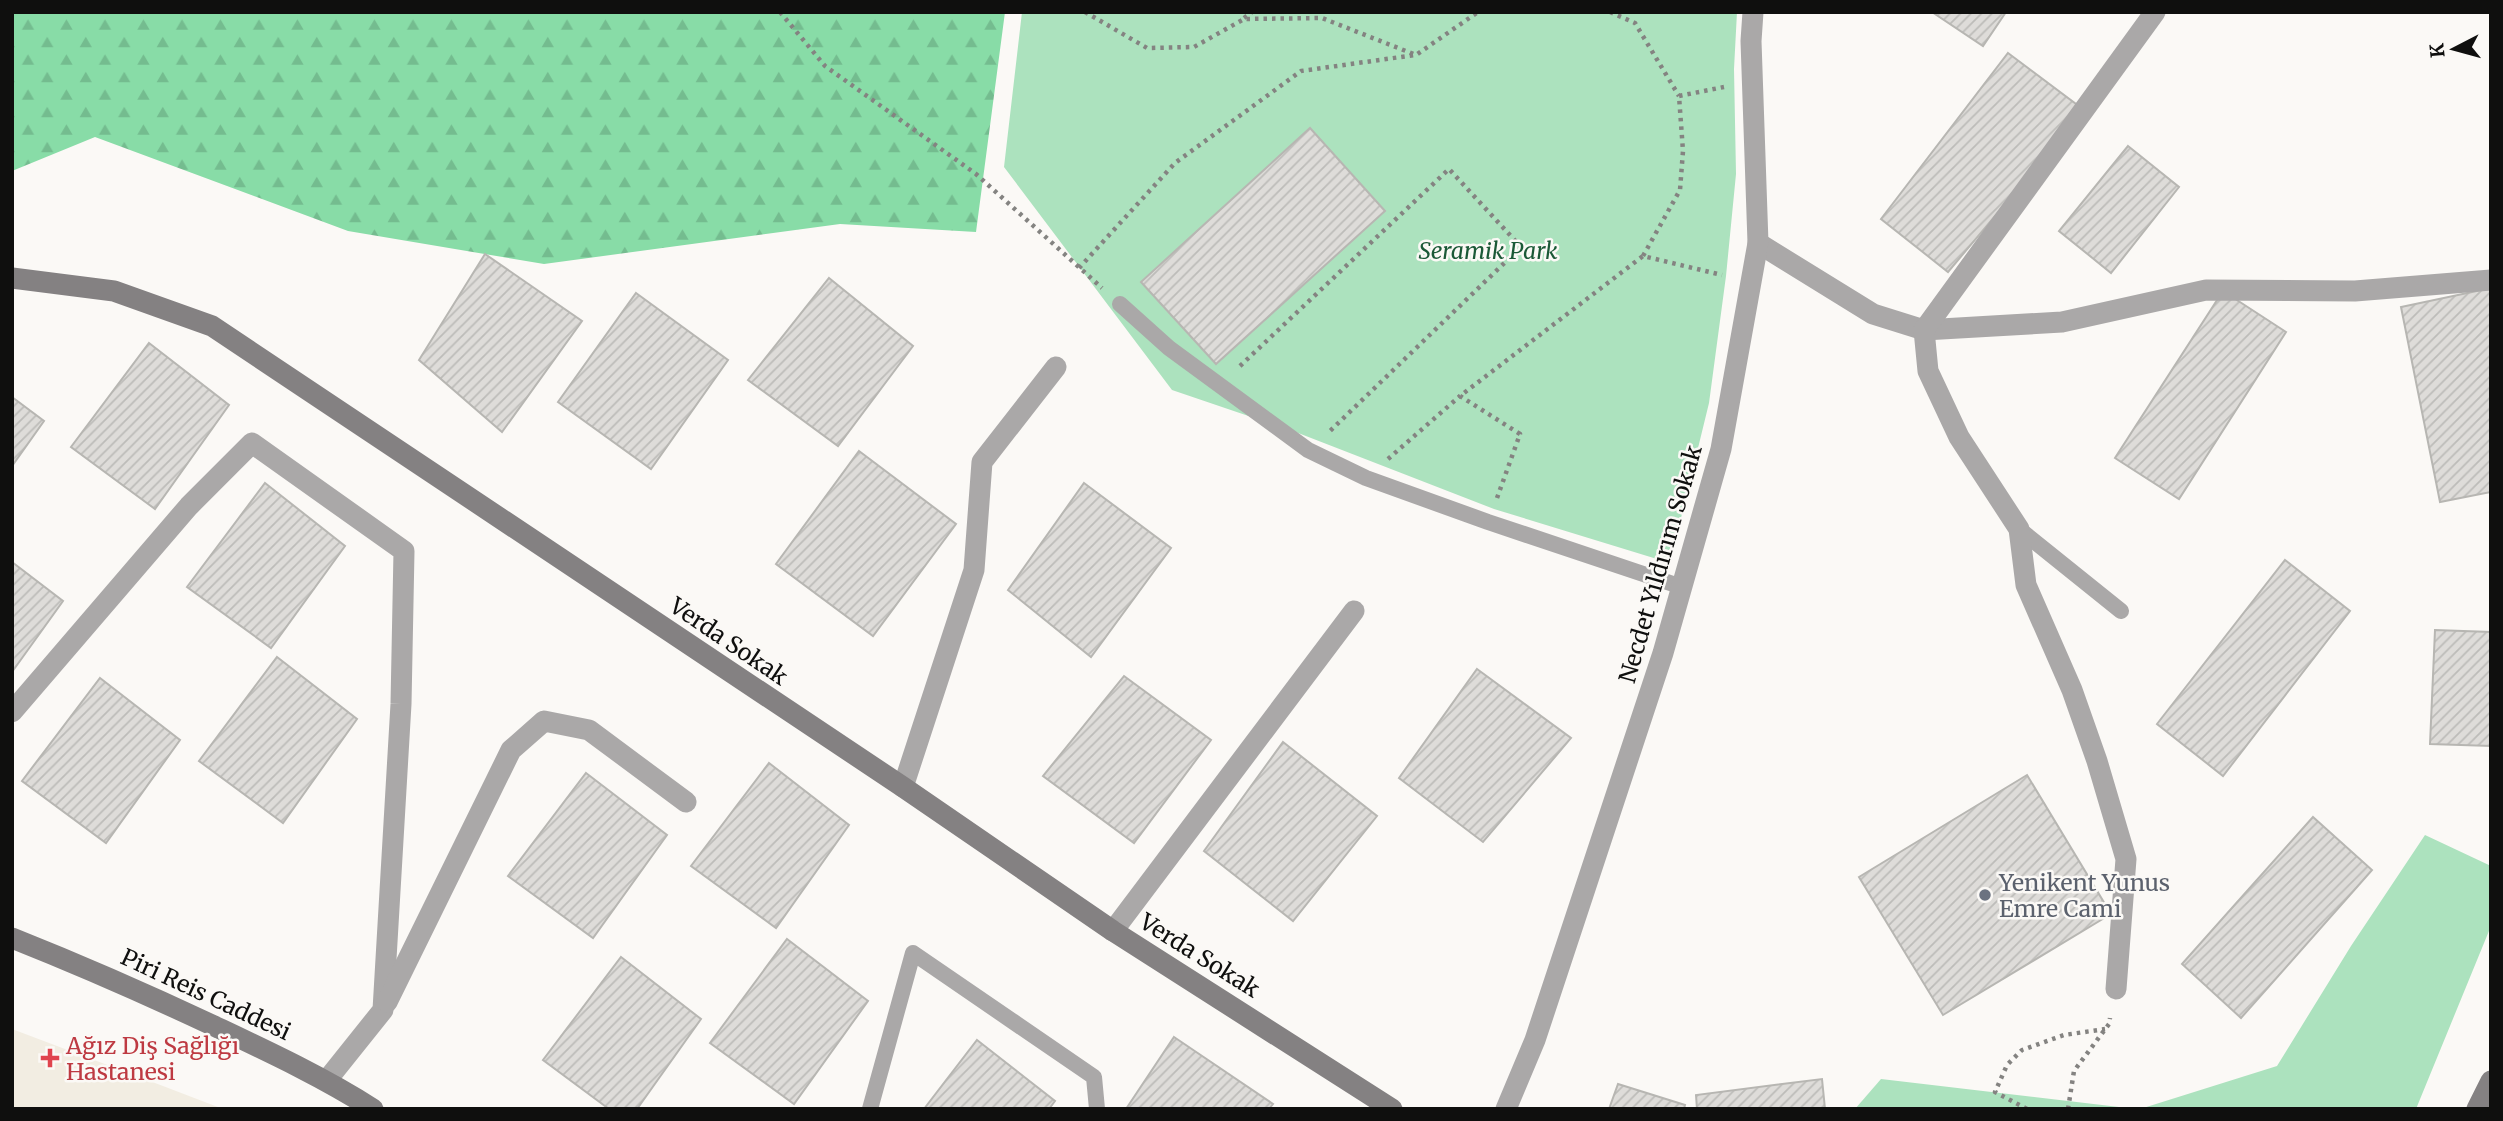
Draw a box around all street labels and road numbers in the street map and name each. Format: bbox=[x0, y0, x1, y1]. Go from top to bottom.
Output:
street label: Necdet Yıldırım Sokak bbox=[1612, 441, 1708, 686]
street label: Verda Sokak bbox=[664, 590, 794, 691]
street label: Verda Sokak bbox=[1134, 906, 1266, 1004]
street label: Piri Reis Caddesi bbox=[117, 942, 295, 1046]

